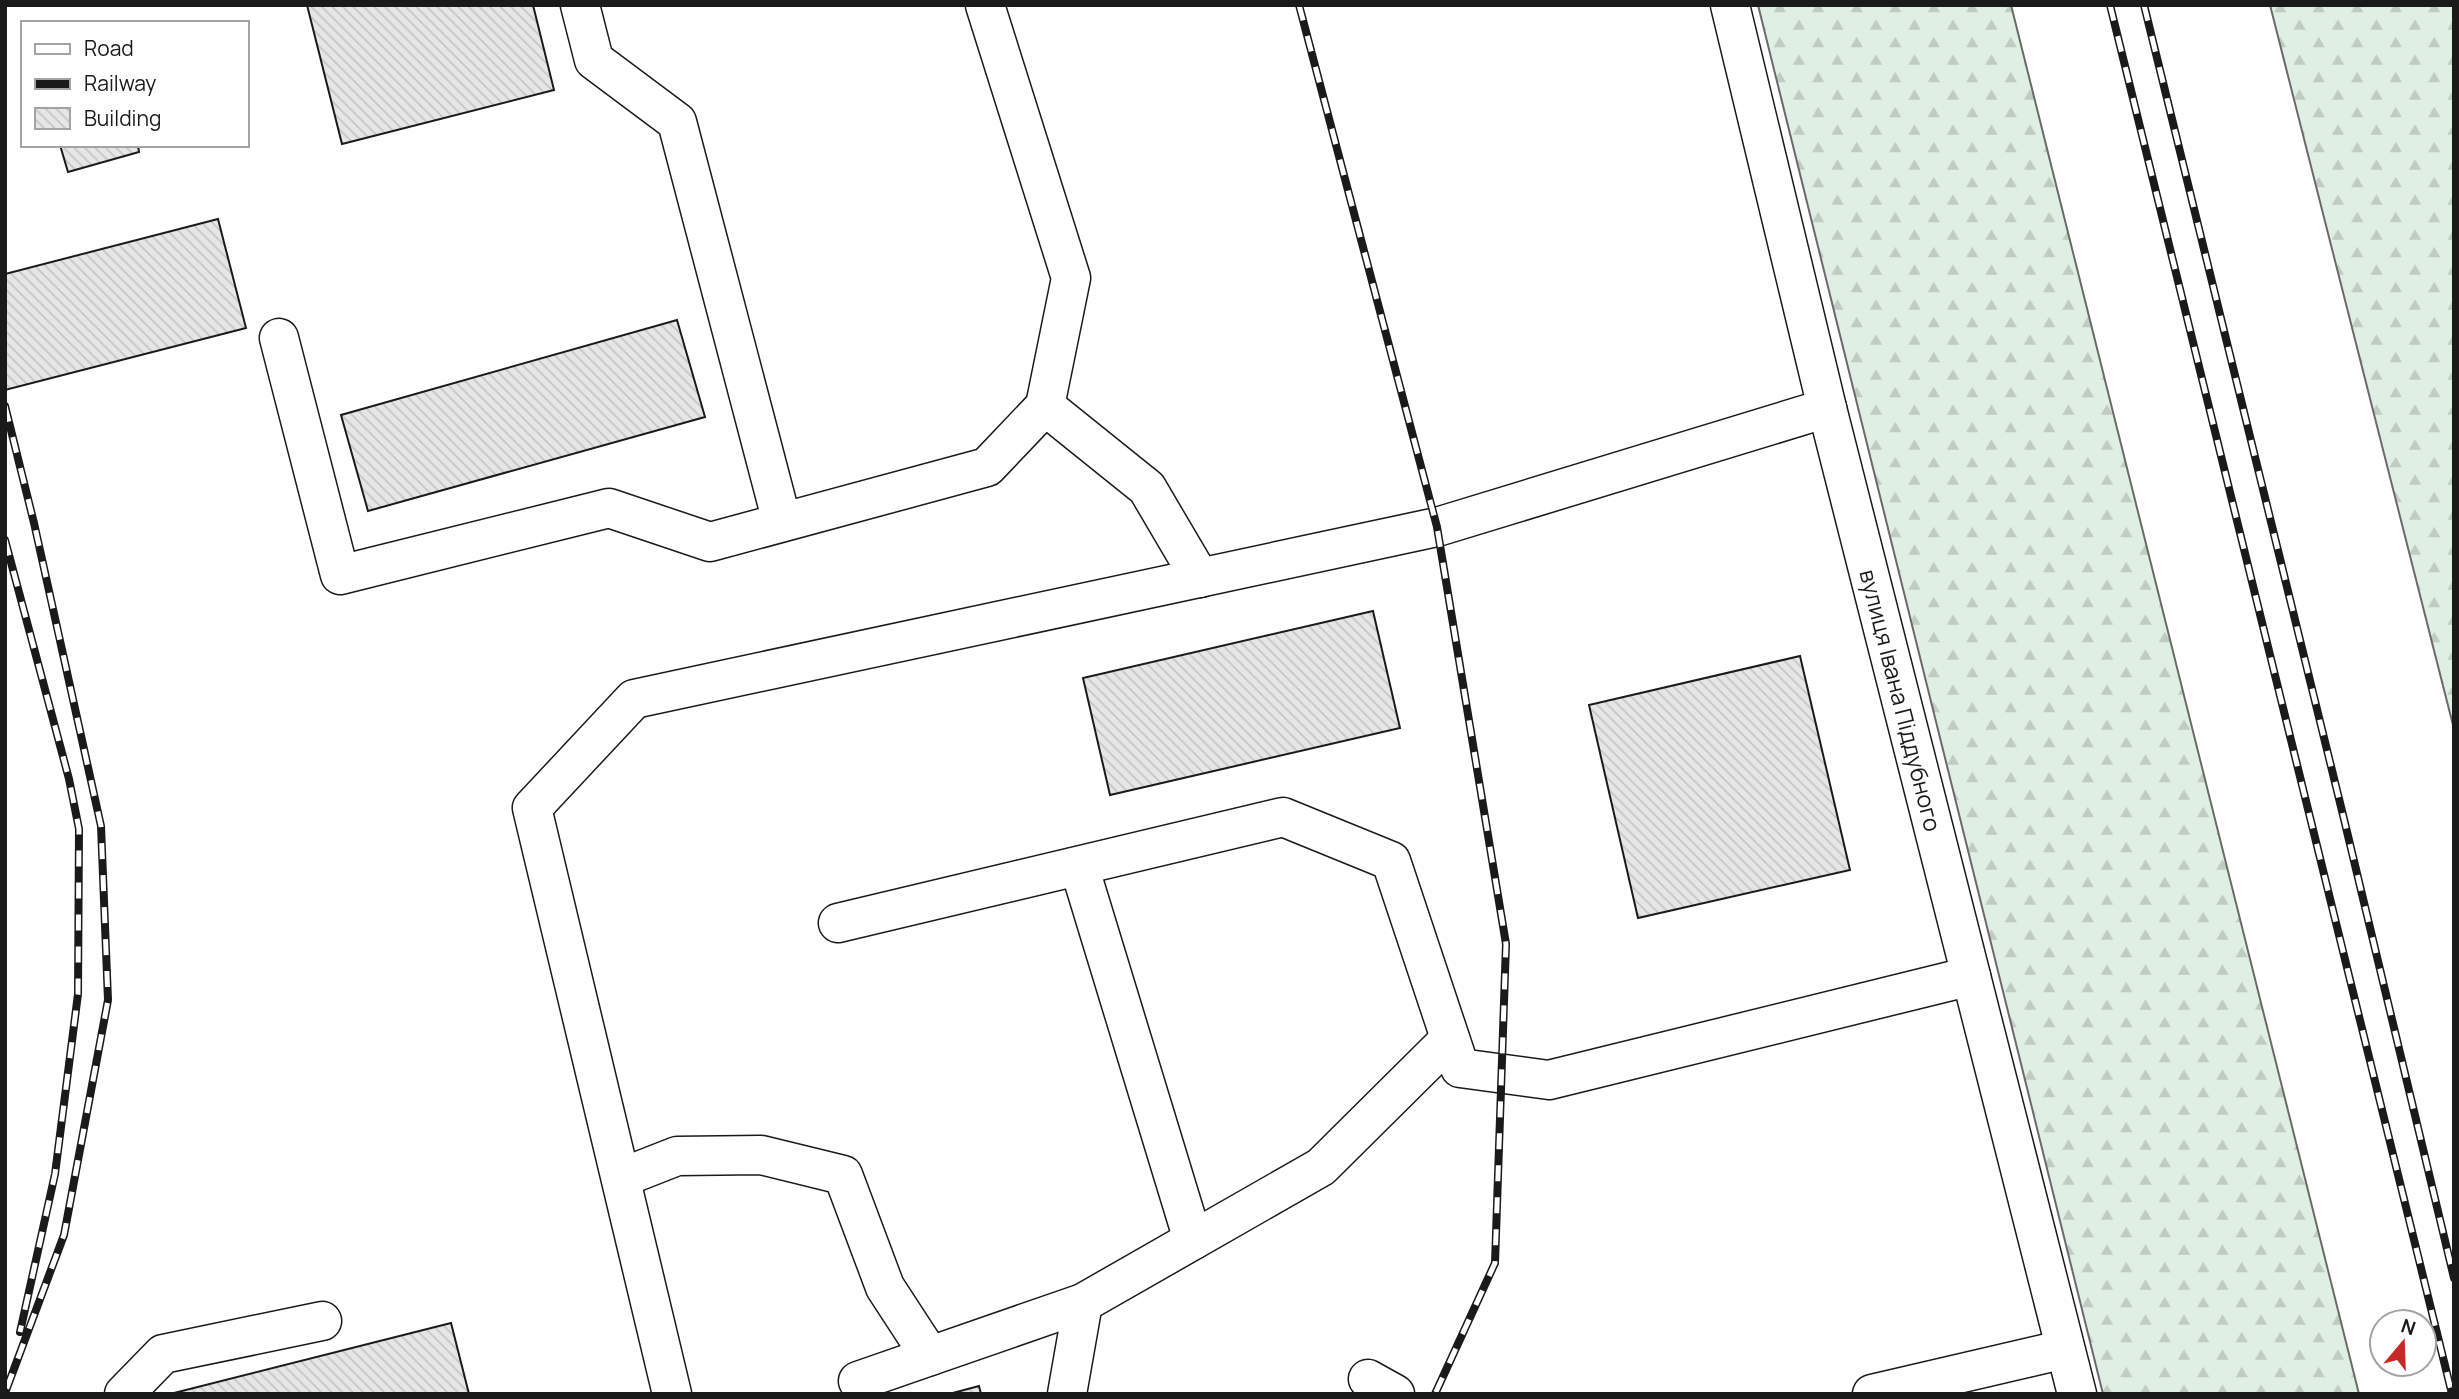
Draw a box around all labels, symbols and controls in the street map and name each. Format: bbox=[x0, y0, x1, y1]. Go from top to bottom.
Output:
legend bbox=[21, 21, 248, 147]
text: Road bbox=[84, 34, 134, 62]
text: Railway bbox=[84, 69, 156, 97]
text: Building bbox=[84, 104, 161, 132]
street label: вулиця Івана Піддубного bbox=[1853, 566, 1950, 835]
north arrow bbox=[2368, 1308, 2438, 1378]
text: N bbox=[2398, 1312, 2419, 1341]

